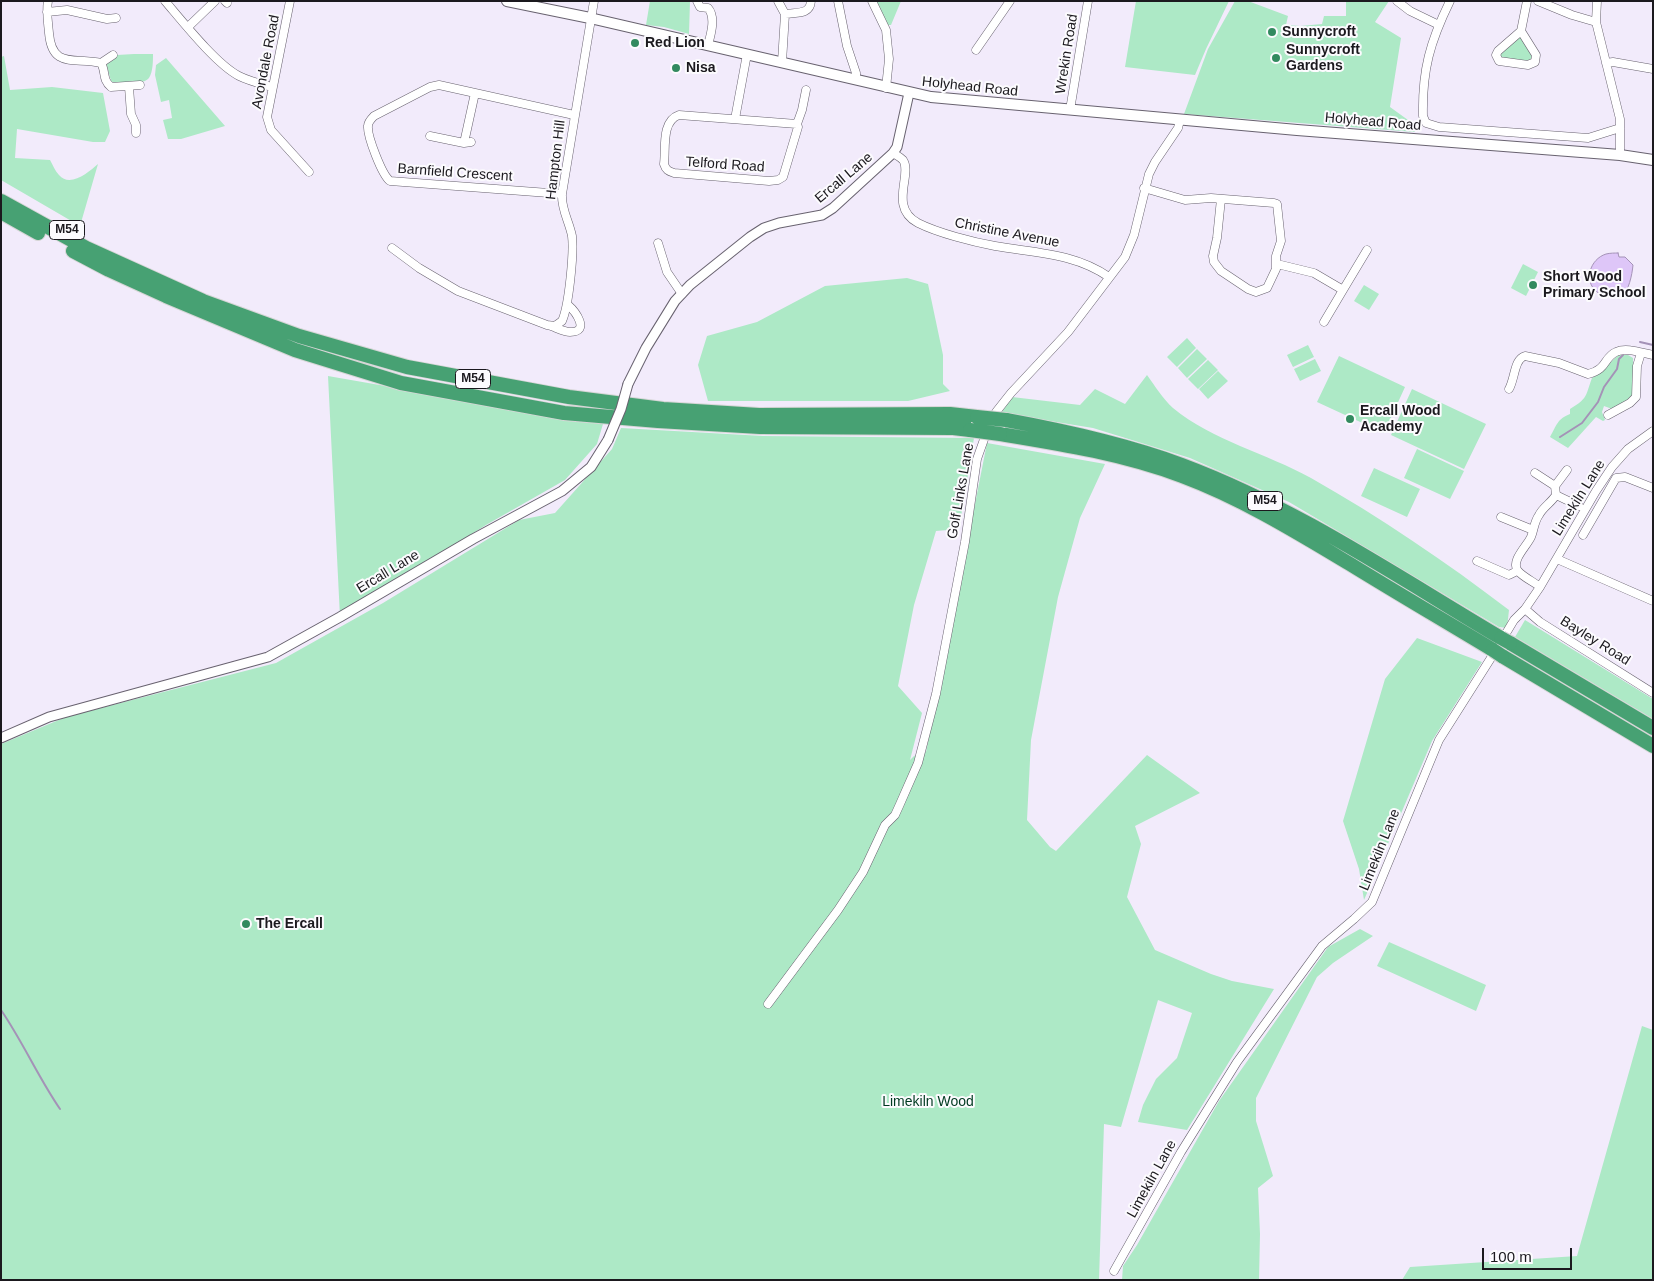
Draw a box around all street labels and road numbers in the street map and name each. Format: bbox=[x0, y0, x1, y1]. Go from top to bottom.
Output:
street label: Wrekin Road bbox=[1052, 13, 1082, 95]
street label: Avondale Road bbox=[249, 14, 283, 110]
street label: Holyhead Road bbox=[921, 74, 1019, 100]
street label: Holyhead Road bbox=[1324, 109, 1422, 135]
street label: Hampton Hill bbox=[543, 119, 569, 201]
street label: Ercall Lane bbox=[812, 149, 876, 207]
street label: Telford Road bbox=[685, 154, 765, 176]
street label: Barnfield Crescent bbox=[397, 161, 513, 185]
street label: Christine Avenue bbox=[953, 215, 1061, 251]
road number: M54 bbox=[50, 220, 84, 240]
road number: M54 bbox=[456, 369, 490, 388]
street label: Golf Links Lane bbox=[944, 442, 978, 540]
street label: Limekiln Lane bbox=[1549, 457, 1609, 539]
road number: M54 bbox=[1248, 492, 1282, 511]
street label: Ercall Lane bbox=[354, 547, 422, 597]
street label: Bayley Road bbox=[1557, 613, 1633, 669]
street label: Limekiln Lane bbox=[1356, 807, 1404, 893]
street label: Limekiln Lane bbox=[1124, 1137, 1180, 1221]

